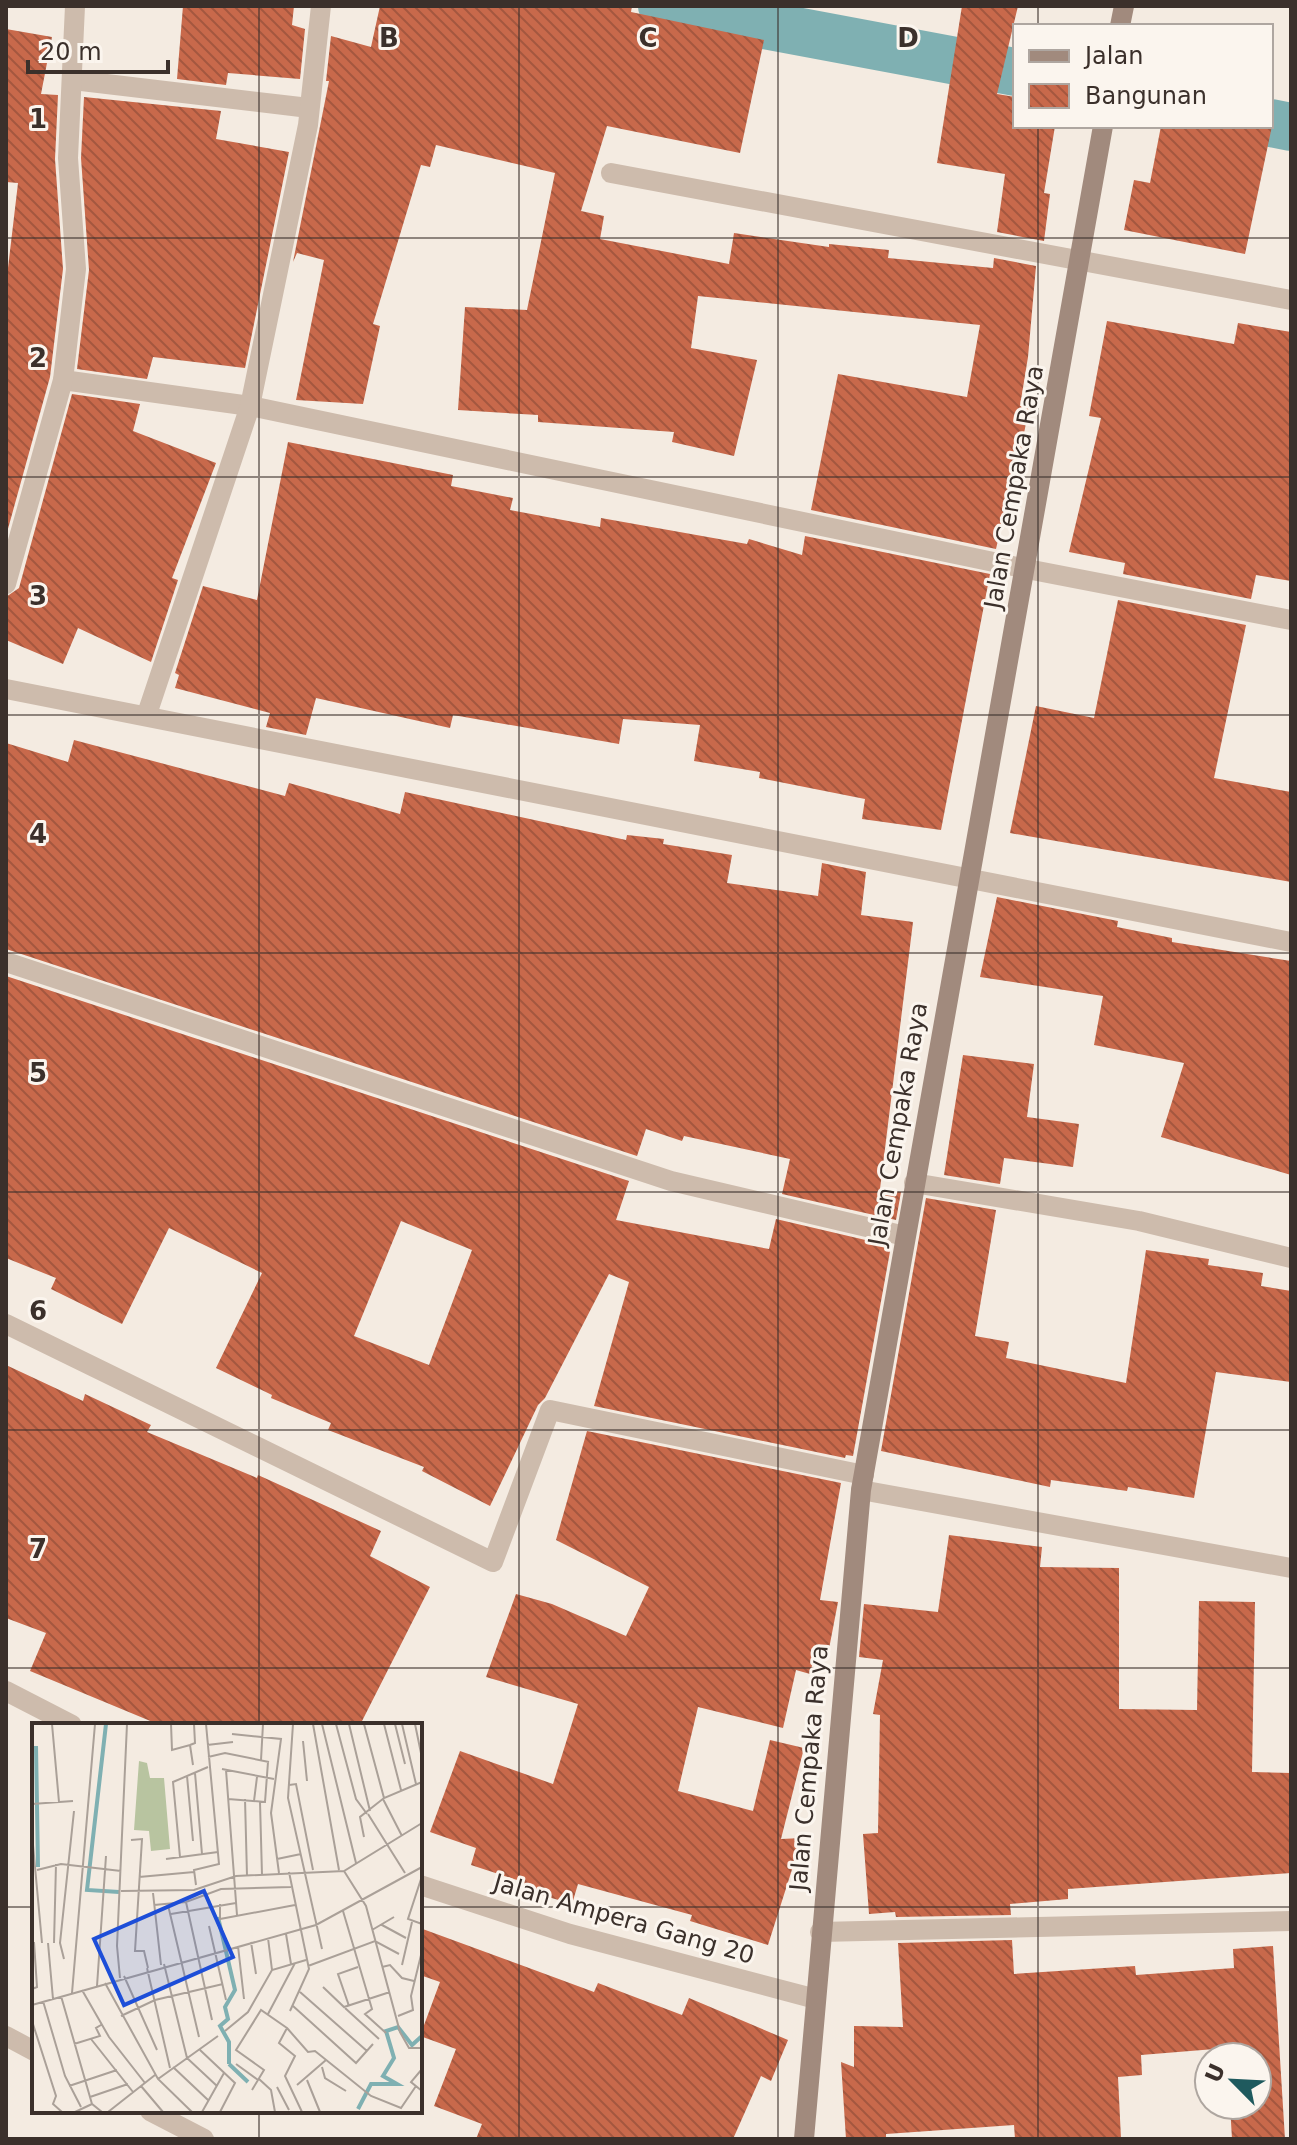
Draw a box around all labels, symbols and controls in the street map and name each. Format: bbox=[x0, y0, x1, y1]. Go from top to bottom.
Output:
text: B bbox=[379, 23, 399, 53]
text: C bbox=[638, 23, 658, 53]
text: D bbox=[897, 23, 919, 53]
scale bar bbox=[28, 24, 168, 74]
legend bbox=[1013, 24, 1273, 128]
text: 20 m bbox=[40, 38, 102, 66]
text: Jalan bbox=[1083, 42, 1143, 70]
text: Bangunan bbox=[1085, 82, 1207, 110]
text: 1 bbox=[29, 104, 47, 134]
text: 2 bbox=[29, 343, 47, 373]
street label: Jalan Cempaka Raya bbox=[978, 363, 1049, 613]
text: 3 bbox=[29, 581, 47, 611]
text: 4 bbox=[29, 819, 47, 849]
street label: Jalan Cempaka Raya bbox=[862, 1000, 933, 1250]
text: 5 bbox=[29, 1058, 47, 1088]
text: 6 bbox=[29, 1296, 47, 1326]
text: 7 bbox=[29, 1534, 47, 1564]
street label: Jalan Cempaka Raya bbox=[784, 1644, 834, 1894]
inset map bbox=[32, 1723, 422, 2113]
street label: Jalan Ampera Gang 20 bbox=[488, 1868, 758, 1970]
north arrow bbox=[1193, 2041, 1273, 2121]
text: U bbox=[1200, 2060, 1230, 2086]

